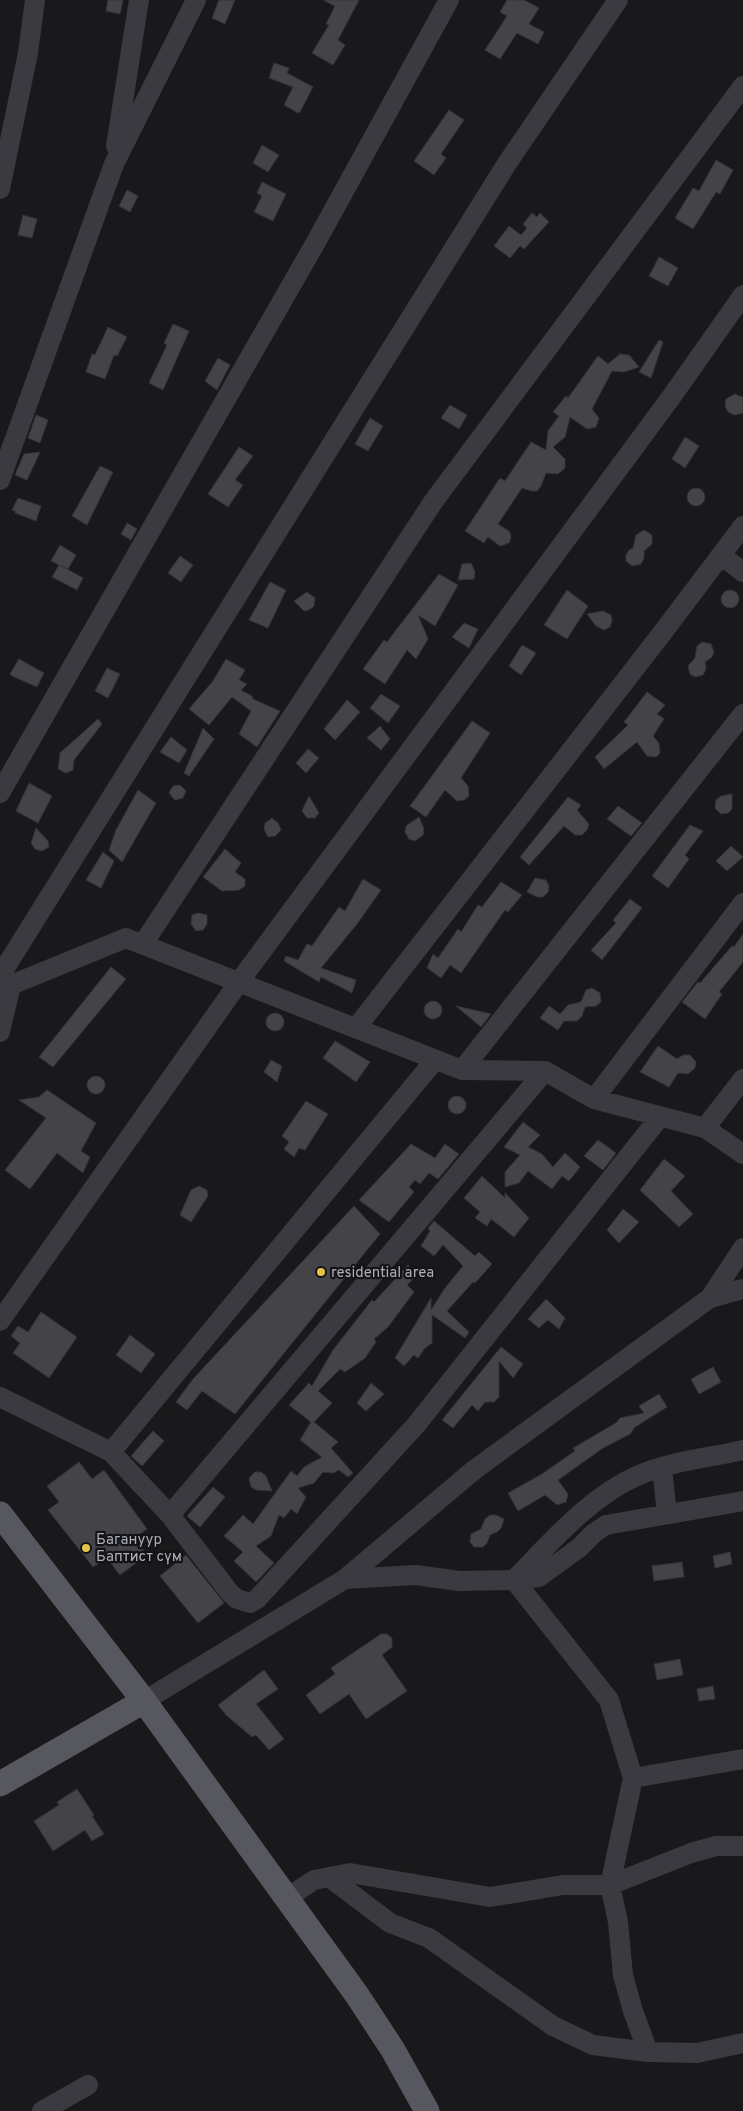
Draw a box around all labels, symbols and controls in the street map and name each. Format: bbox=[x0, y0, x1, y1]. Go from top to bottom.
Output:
place label: residential area bbox=[331, 1264, 434, 1283]
marker: residential area bbox=[315, 1266, 327, 1278]
place label: Багануур Баптист сүм bbox=[96, 1531, 182, 1567]
marker: Багануур Баптист сүм bbox=[80, 1542, 92, 1554]

